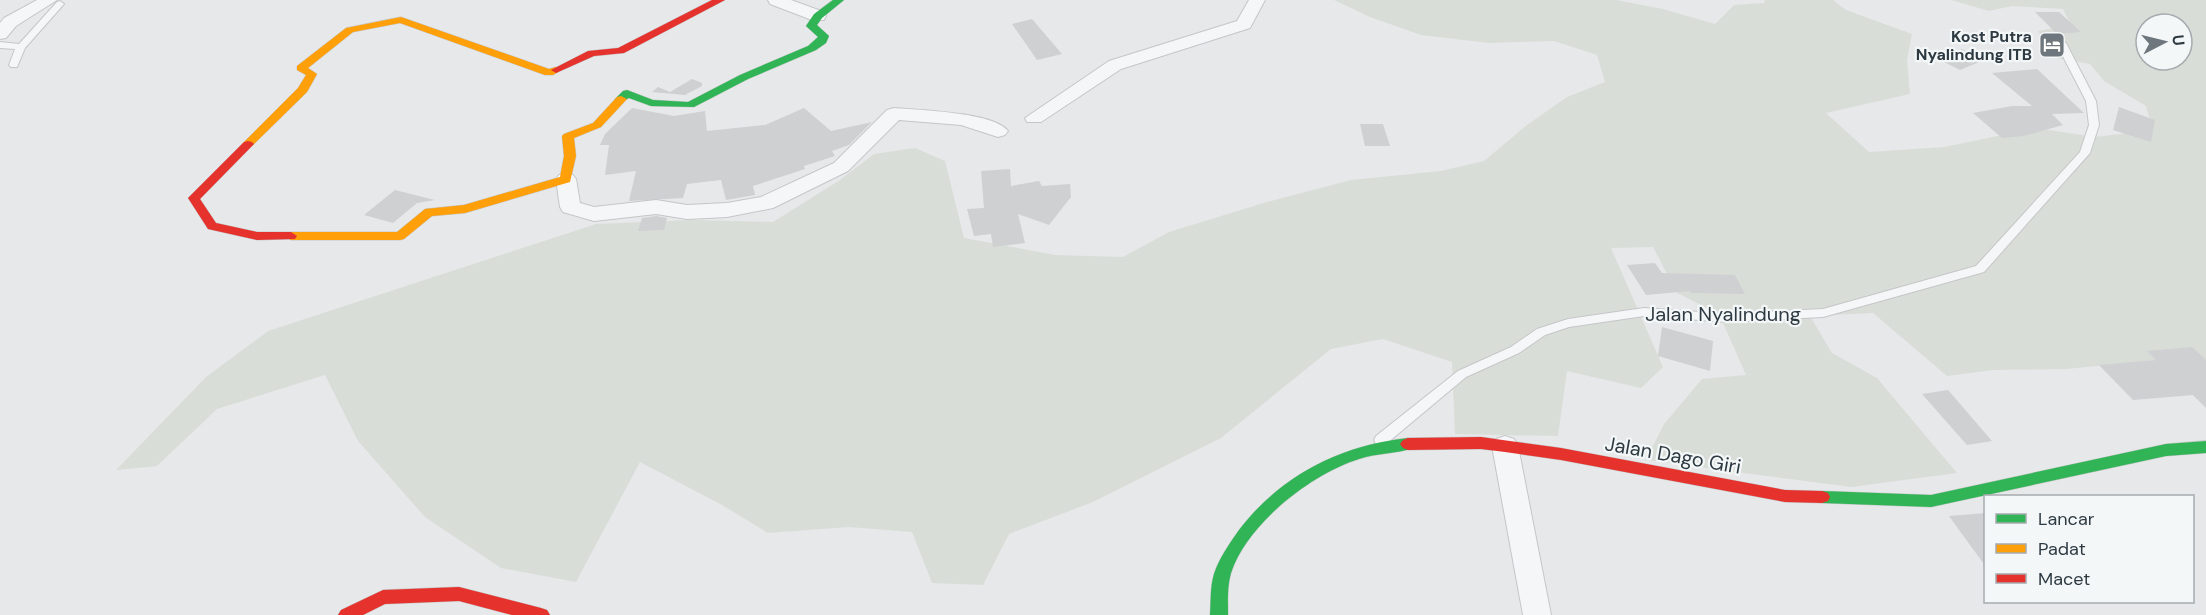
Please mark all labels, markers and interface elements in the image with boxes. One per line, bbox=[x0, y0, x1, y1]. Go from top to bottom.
north arrow bbox=[2134, 12, 2194, 72]
place label: Kost Putra Nyalindung ITB bbox=[1916, 26, 2032, 65]
hotel icon: Kost Putra Nyalindung ITB bbox=[2037, 30, 2067, 60]
text: U bbox=[2167, 34, 2189, 47]
street label: Jalan Nyalindung bbox=[1645, 301, 1801, 327]
street label: Jalan Dago Giri bbox=[1603, 430, 1743, 480]
legend bbox=[1984, 495, 2194, 603]
text: Lancar bbox=[2038, 507, 2095, 531]
text: Padat bbox=[2038, 537, 2086, 561]
text: Macet bbox=[2038, 567, 2090, 591]

